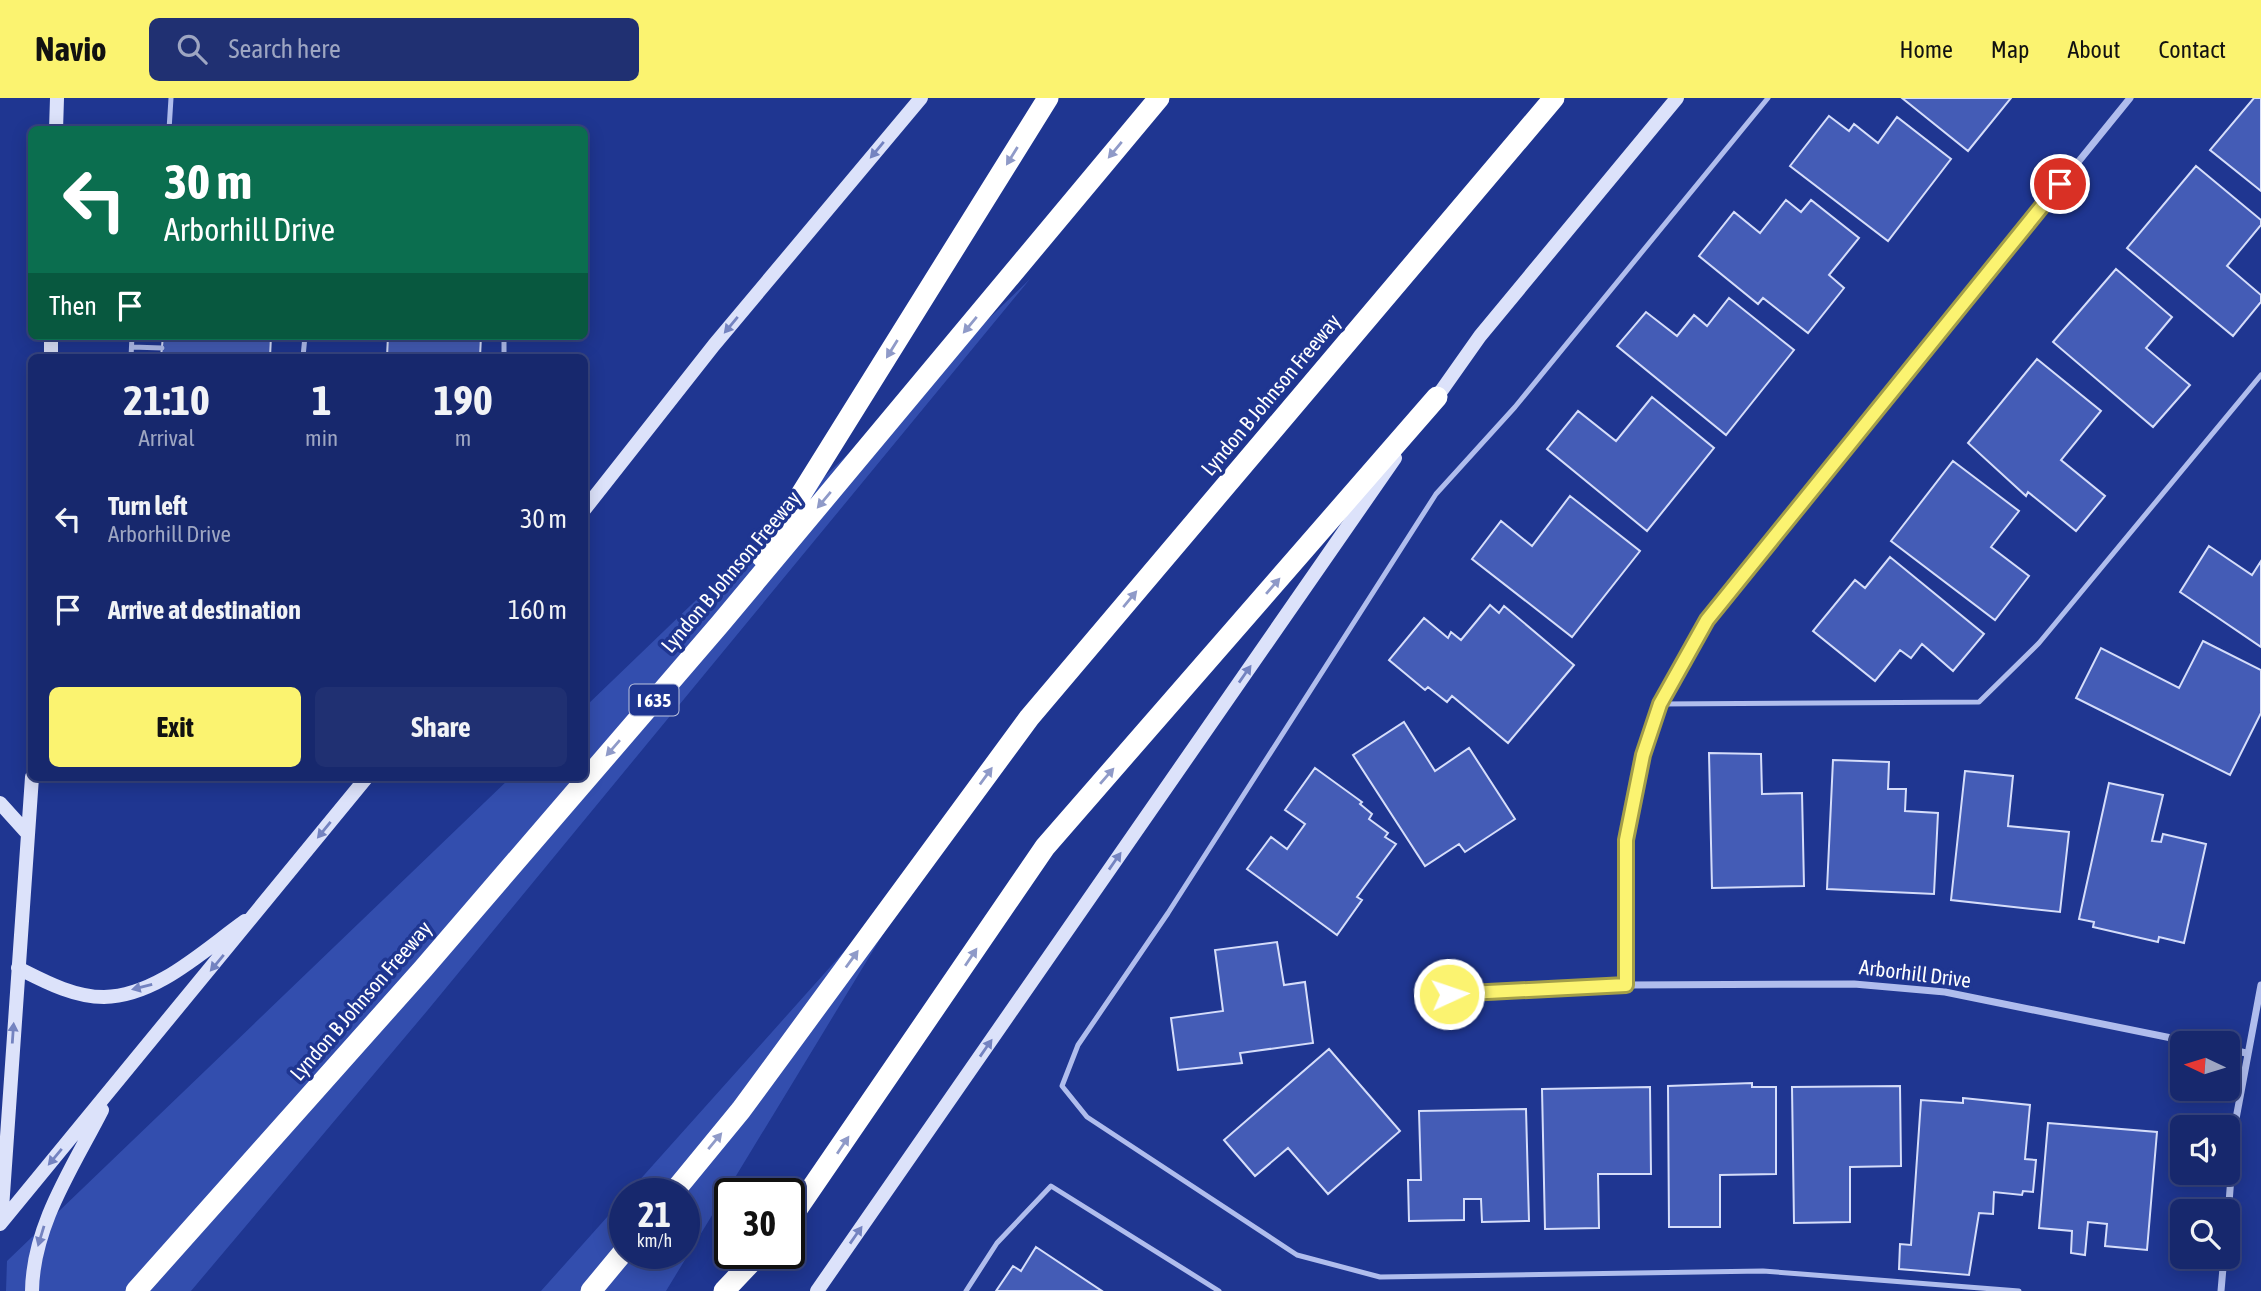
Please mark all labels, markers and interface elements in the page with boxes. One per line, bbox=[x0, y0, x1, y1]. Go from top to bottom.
search box bbox=[149, 18, 639, 81]
text: Navio bbox=[35, 30, 107, 68]
icon: search bbox=[173, 30, 211, 68]
text: Search here bbox=[229, 34, 341, 64]
text: Home bbox=[1899, 36, 1953, 63]
text: Map bbox=[1991, 36, 2029, 63]
text: About bbox=[2067, 36, 2120, 63]
text: Contact bbox=[2158, 36, 2226, 63]
one-way arrow bbox=[1108, 141, 1123, 159]
one-way arrow bbox=[870, 142, 885, 159]
one-way arrow bbox=[1005, 146, 1018, 166]
text: 30 m bbox=[164, 153, 252, 209]
icon: left bbox=[49, 154, 140, 245]
pin bbox=[2030, 154, 2090, 214]
icon: arrive bbox=[2041, 165, 2079, 203]
text: Arborhill Drive bbox=[164, 211, 335, 248]
icon: arrive bbox=[111, 287, 149, 325]
text: Then bbox=[49, 291, 97, 321]
street label: Lyndon B Johnson Freeway bbox=[1196, 309, 1345, 480]
one-way arrow bbox=[724, 316, 739, 333]
one-way arrow bbox=[962, 316, 977, 334]
one-way arrow bbox=[885, 339, 898, 359]
text: 21:10 bbox=[123, 376, 210, 424]
text: 1 bbox=[312, 376, 331, 424]
text: 190 bbox=[433, 376, 493, 424]
text: Arrival bbox=[138, 425, 195, 451]
text: min bbox=[305, 425, 338, 451]
text: m bbox=[455, 425, 471, 451]
street label: Lyndon B Johnson Freeway bbox=[656, 486, 805, 657]
text: Turn left bbox=[108, 491, 188, 521]
one-way arrow bbox=[817, 491, 832, 508]
icon: left bbox=[49, 500, 87, 538]
text: 30 m bbox=[520, 504, 567, 534]
text: Arborhill Drive bbox=[108, 521, 231, 547]
one-way arrow bbox=[1265, 577, 1281, 595]
icon: arrive bbox=[49, 591, 87, 629]
one-way arrow bbox=[1122, 591, 1137, 608]
text: Arrive at destination bbox=[108, 595, 301, 625]
text: 160 m bbox=[508, 595, 567, 625]
one-way arrow bbox=[1238, 665, 1252, 683]
road number: I 635 bbox=[630, 684, 678, 716]
button: Exit bbox=[49, 687, 301, 767]
button: Share bbox=[315, 687, 567, 767]
one-way arrow bbox=[605, 739, 621, 757]
one-way arrow bbox=[979, 767, 993, 785]
one-way arrow bbox=[1099, 767, 1115, 785]
one-way arrow bbox=[317, 822, 332, 839]
one-way arrow bbox=[1108, 852, 1122, 870]
street label: Lyndon B Johnson Freeway bbox=[285, 916, 436, 1085]
one-way arrow bbox=[964, 948, 978, 966]
one-way arrow bbox=[845, 950, 859, 968]
one-way arrow bbox=[209, 954, 224, 972]
street label: Arborhill Drive bbox=[1858, 954, 1972, 992]
position arrow bbox=[1412, 957, 1486, 1031]
one-way arrow bbox=[131, 982, 153, 993]
one-way arrow bbox=[8, 1021, 19, 1043]
north arrow bbox=[2170, 1031, 2240, 1101]
map controls bbox=[2170, 1031, 2240, 1269]
one-way arrow bbox=[979, 1039, 993, 1057]
button: sound bbox=[2170, 1115, 2240, 1185]
one-way arrow bbox=[707, 1132, 723, 1150]
one-way arrow bbox=[836, 1136, 849, 1155]
one-way arrow bbox=[48, 1147, 63, 1165]
speed limit sign: 30 bbox=[714, 1178, 805, 1269]
text: 21 bbox=[638, 1194, 671, 1234]
button: search bbox=[2170, 1199, 2240, 1269]
one-way arrow bbox=[35, 1225, 45, 1246]
one-way arrow bbox=[849, 1226, 863, 1244]
text: km/h bbox=[637, 1230, 672, 1251]

